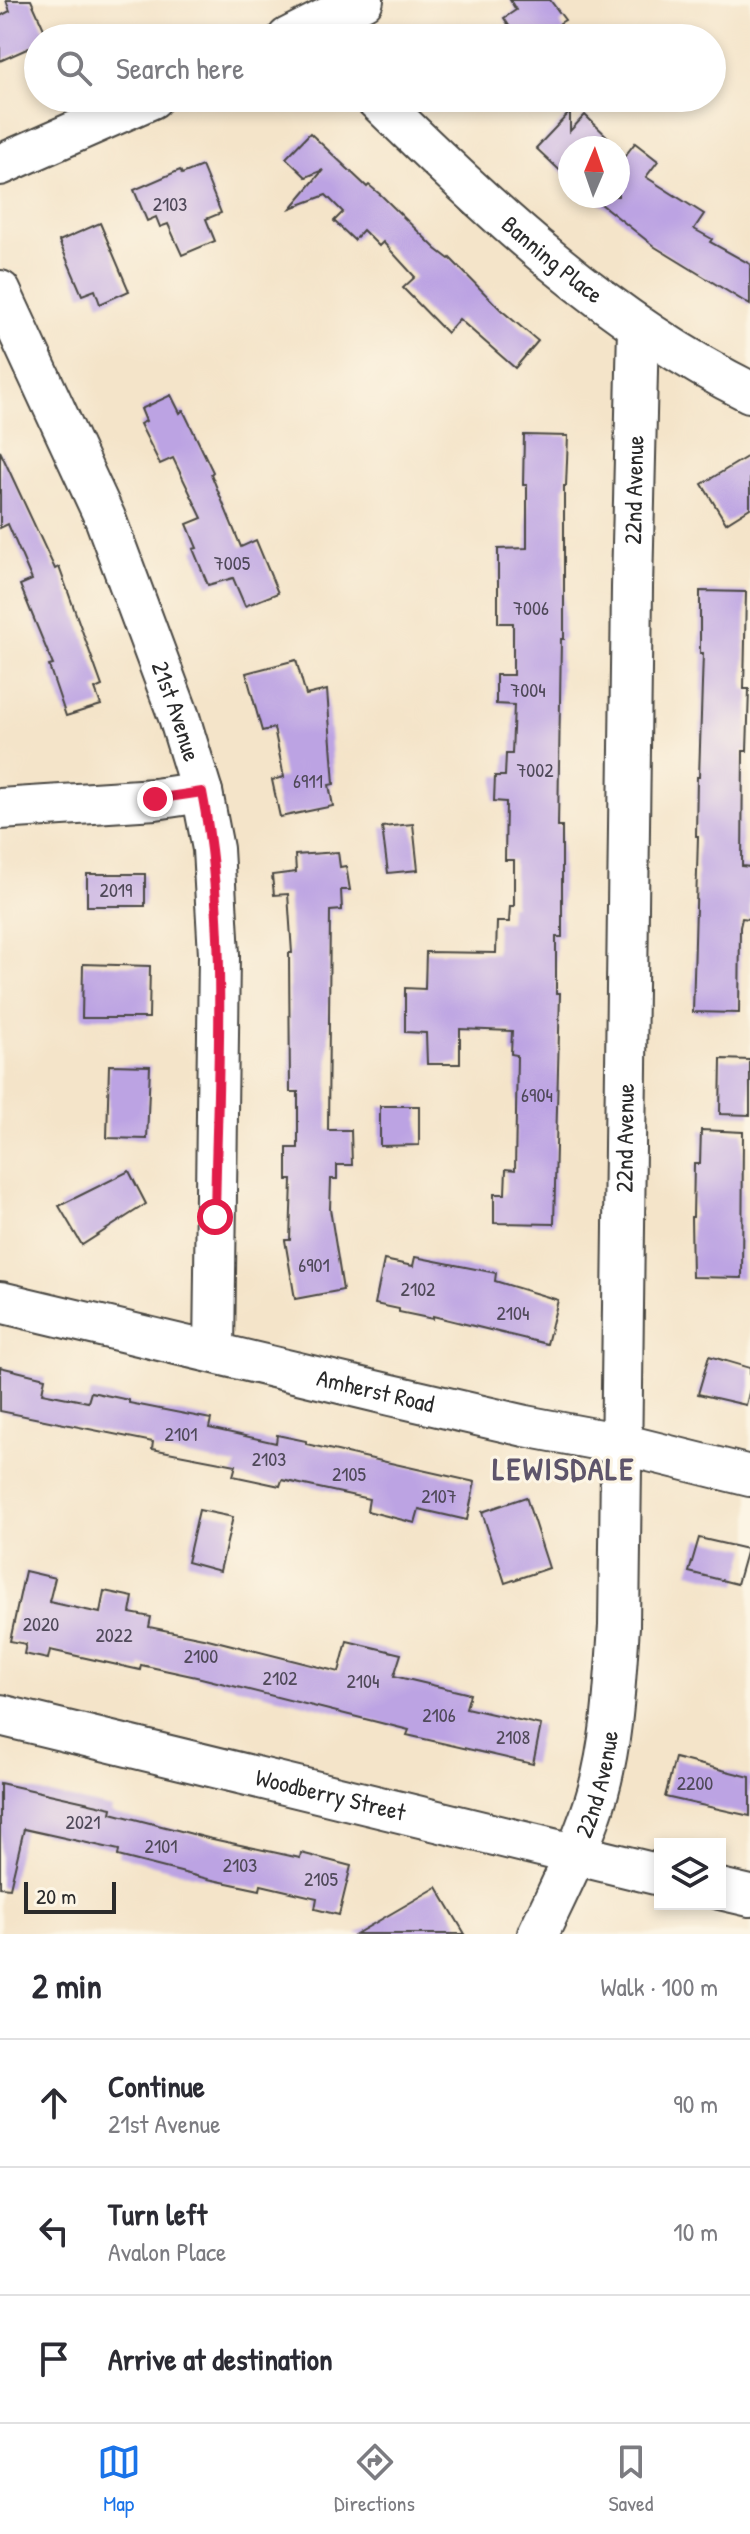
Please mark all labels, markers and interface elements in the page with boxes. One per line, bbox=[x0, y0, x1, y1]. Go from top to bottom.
search box bbox=[24, 24, 726, 112]
icon: search bbox=[52, 46, 96, 90]
text: Search here bbox=[116, 48, 244, 88]
north arrow bbox=[558, 136, 630, 208]
house number: 2103 bbox=[153, 190, 187, 217]
street label: Banning Place bbox=[495, 208, 610, 310]
street label: 22nd Avenue bbox=[616, 435, 651, 545]
house number: 7005 bbox=[214, 549, 251, 576]
house number: 7006 bbox=[513, 594, 549, 621]
street label: 21st Avenue bbox=[145, 656, 209, 765]
house number: 7004 bbox=[510, 676, 546, 703]
house number: 7002 bbox=[516, 756, 554, 783]
house number: 6911 bbox=[293, 767, 323, 794]
route end bbox=[137, 781, 173, 817]
house number: 2019 bbox=[100, 876, 132, 903]
house number: 6904 bbox=[521, 1081, 553, 1108]
street label: 22nd Avenue bbox=[607, 1083, 641, 1193]
route start bbox=[197, 1199, 233, 1235]
house number: 6901 bbox=[298, 1251, 330, 1278]
house number: 2102 bbox=[401, 1275, 436, 1302]
house number: 2104 bbox=[496, 1299, 530, 1326]
street label: Amherst Road bbox=[314, 1361, 437, 1419]
house number: 2101 bbox=[165, 1420, 197, 1447]
house number: 2103 bbox=[252, 1445, 286, 1472]
district label: LEWISDALE bbox=[493, 1447, 635, 1490]
house number: 2105 bbox=[332, 1460, 367, 1487]
house number: 2107 bbox=[421, 1482, 457, 1509]
house number: 2020 bbox=[23, 1610, 59, 1637]
house number: 2022 bbox=[95, 1621, 133, 1648]
house number: 2100 bbox=[184, 1642, 218, 1669]
house number: 2102 bbox=[263, 1664, 298, 1691]
house number: 2104 bbox=[346, 1667, 380, 1694]
house number: 2106 bbox=[422, 1701, 456, 1728]
house number: 2108 bbox=[496, 1723, 530, 1750]
street label: 22nd Avenue bbox=[567, 1728, 625, 1842]
street label: Woodberry Street bbox=[252, 1761, 410, 1828]
house number: 2200 bbox=[677, 1769, 713, 1796]
house number: 2021 bbox=[66, 1808, 100, 1835]
house number: 2101 bbox=[145, 1832, 177, 1859]
map controls bbox=[654, 1838, 726, 1910]
button: layers bbox=[654, 1838, 726, 1910]
house number: 2103 bbox=[223, 1851, 257, 1878]
house number: 2105 bbox=[304, 1865, 339, 1892]
scale bar bbox=[24, 1878, 116, 1914]
text: 20 m bbox=[36, 1881, 76, 1911]
text: 2 min bbox=[32, 1963, 102, 2009]
text: Walk · 100 m bbox=[601, 1969, 718, 2004]
text: Continue bbox=[108, 2066, 205, 2106]
icon: ahead bbox=[32, 2081, 76, 2125]
text: 90 m bbox=[673, 2086, 718, 2121]
text: 21st Avenue bbox=[108, 2106, 220, 2141]
text: Turn left bbox=[108, 2194, 207, 2234]
icon: left bbox=[32, 2209, 76, 2253]
text: 10 m bbox=[673, 2214, 718, 2249]
text: Avalon Place bbox=[108, 2234, 226, 2269]
icon: arrive bbox=[32, 2337, 76, 2381]
text: Arrive at destination bbox=[108, 2339, 333, 2379]
tab: Map bbox=[97, 2440, 141, 2518]
tab: Directions bbox=[334, 2440, 415, 2518]
tab: Saved bbox=[608, 2440, 653, 2518]

